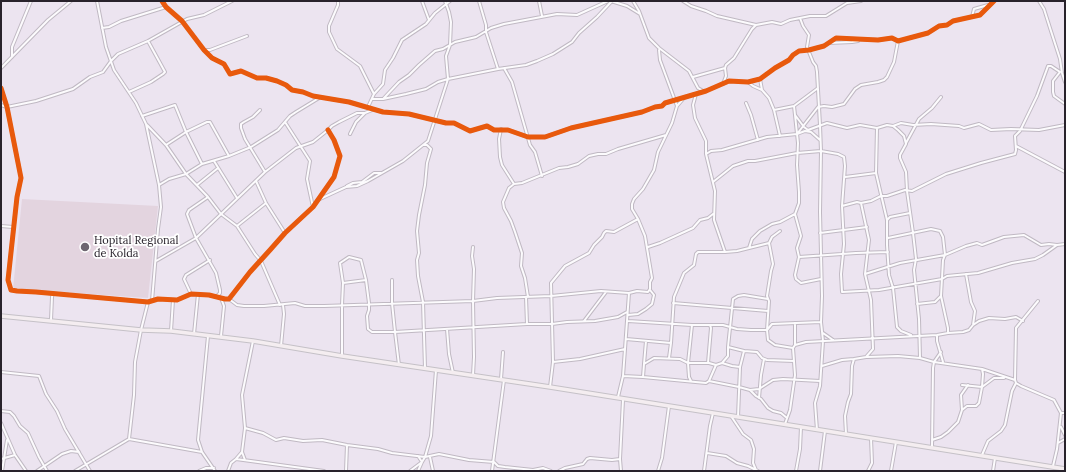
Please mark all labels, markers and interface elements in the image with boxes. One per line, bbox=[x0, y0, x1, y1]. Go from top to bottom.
place label: Hopital Regional de Kolda bbox=[94, 234, 178, 260]
marker: Hopital Regional de Kolda bbox=[79, 241, 91, 253]

